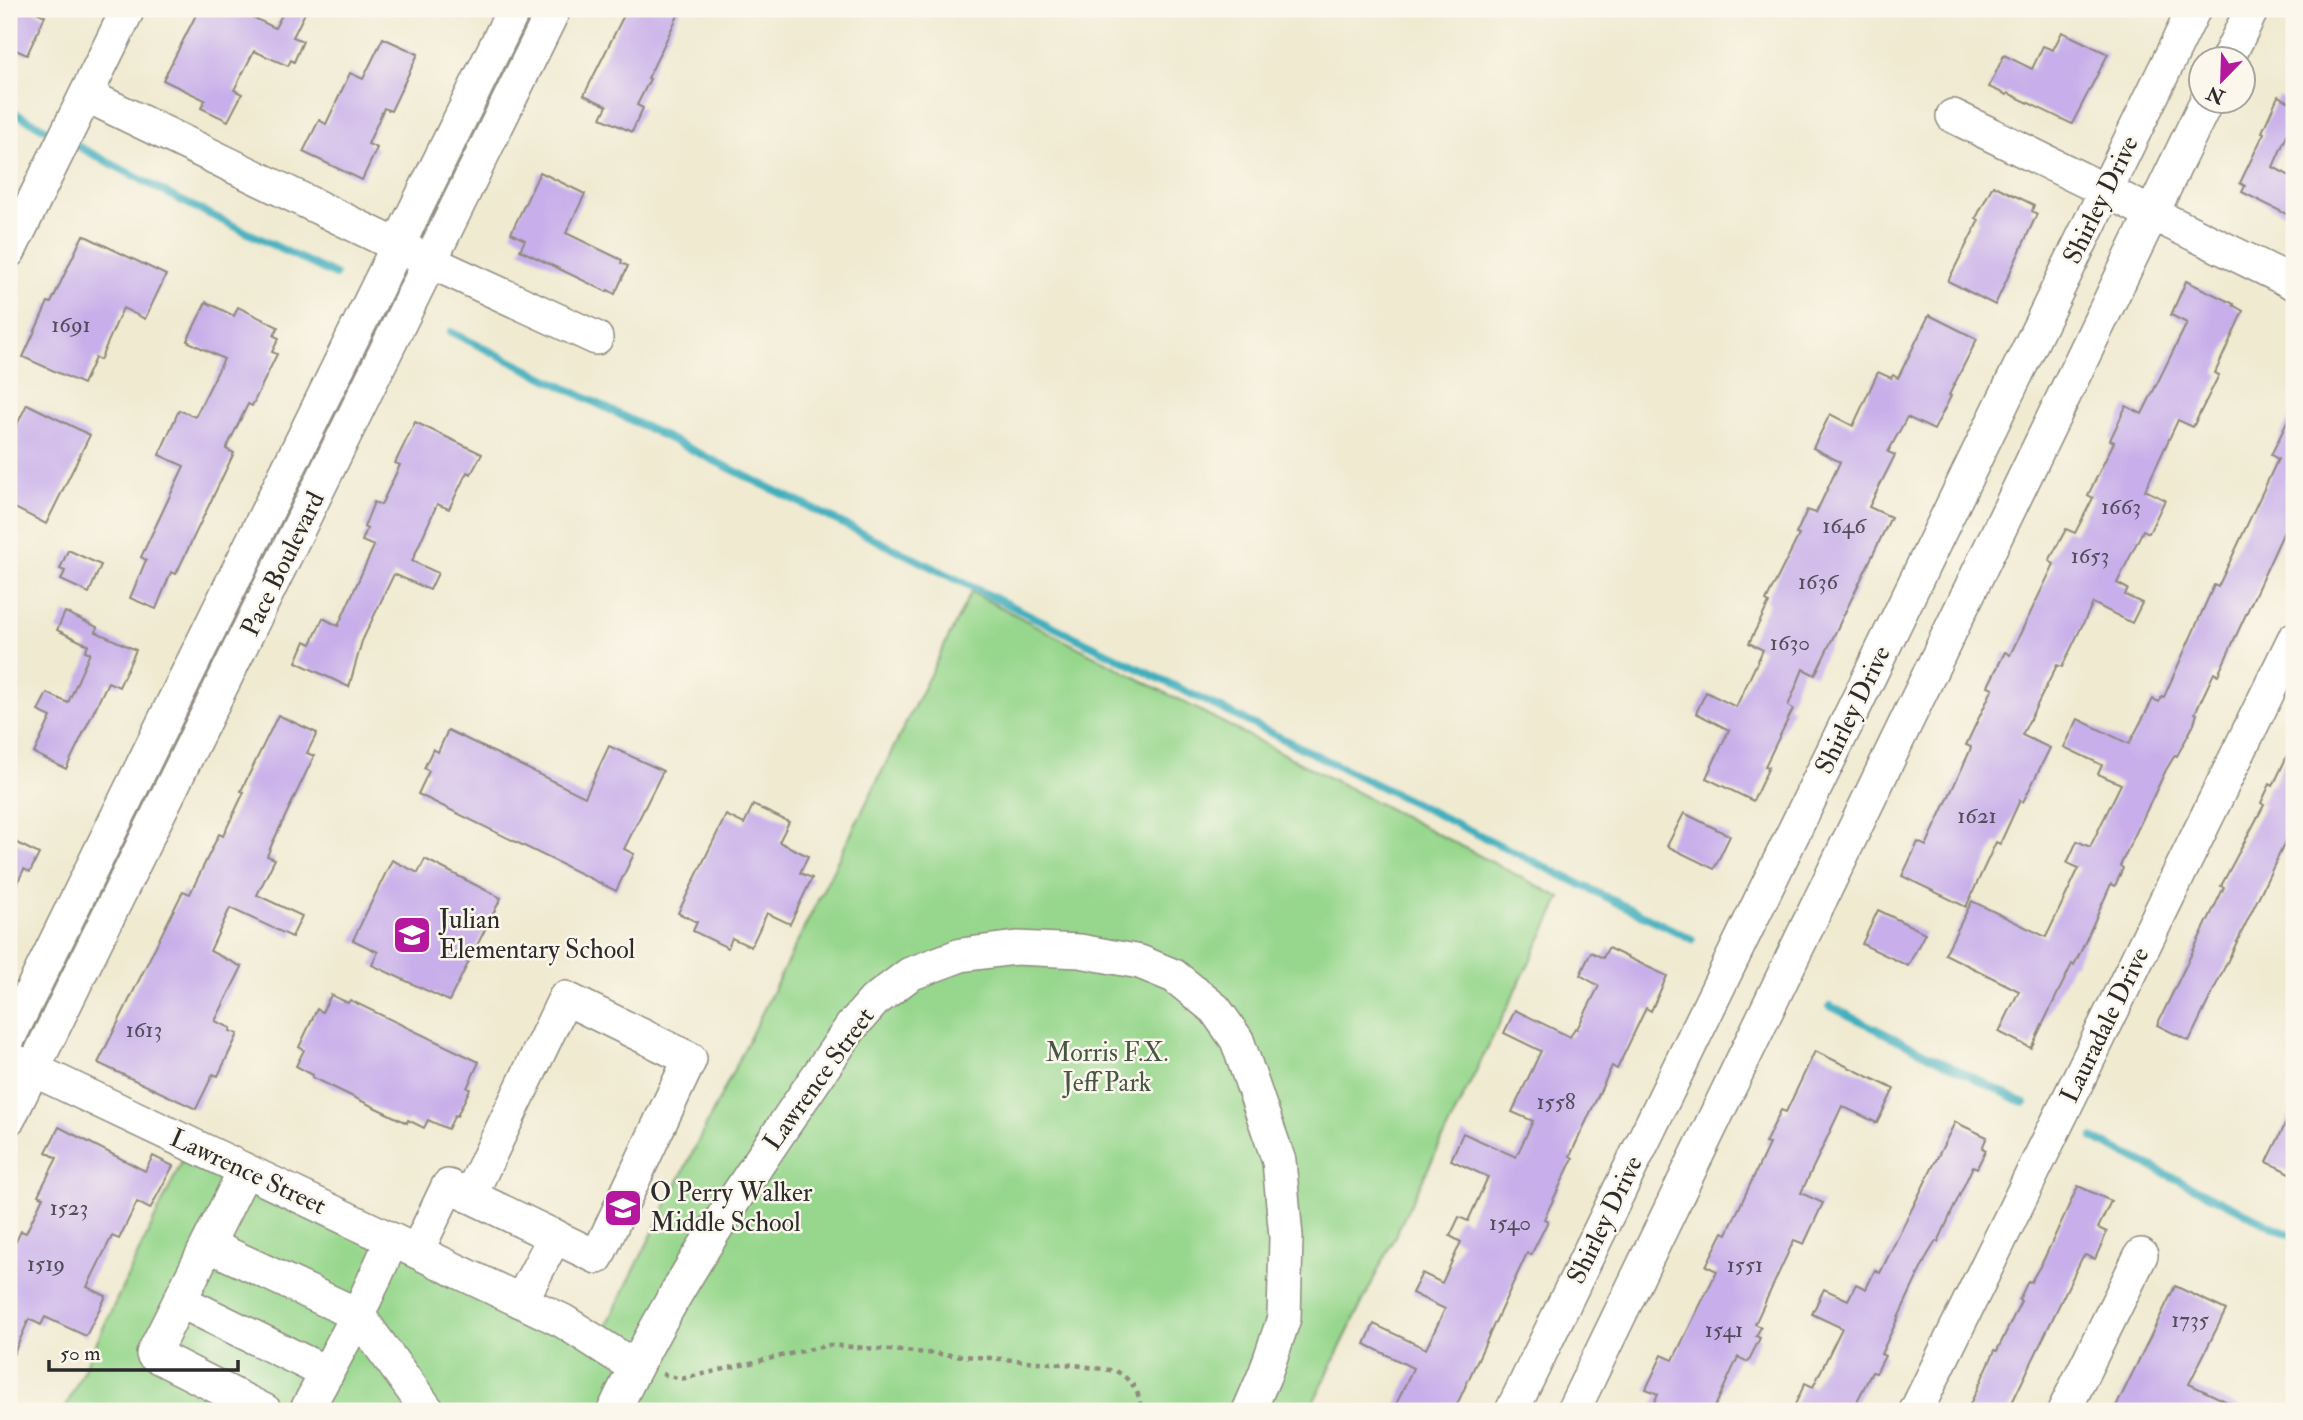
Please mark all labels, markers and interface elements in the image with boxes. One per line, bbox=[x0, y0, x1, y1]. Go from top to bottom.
north arrow bbox=[2188, 46, 2258, 116]
text: N bbox=[2202, 80, 2229, 109]
street label: Shirley Drive bbox=[2056, 131, 2146, 269]
house number: 1691 bbox=[51, 310, 91, 339]
street label: Pace Boulevard bbox=[234, 486, 332, 641]
house number: 1663 bbox=[2101, 492, 2141, 521]
house number: 1646 bbox=[1822, 511, 1867, 540]
house number: 1653 bbox=[2071, 541, 2109, 570]
house number: 1636 bbox=[1798, 567, 1839, 596]
house number: 1630 bbox=[1770, 628, 1810, 657]
street label: Shirley Drive bbox=[1808, 641, 1898, 779]
house number: 1621 bbox=[1957, 801, 1997, 830]
place label: Julian Elementary School bbox=[438, 904, 636, 966]
school or university icon: Julian Elementary School bbox=[391, 914, 433, 956]
street label: Lauradale Drive bbox=[2054, 942, 2157, 1108]
street label: Lawrence Street bbox=[757, 1001, 881, 1157]
house number: 1613 bbox=[126, 1015, 162, 1044]
park label: Morris F.X. Jeff Park bbox=[1046, 1037, 1168, 1099]
house number: 1558 bbox=[1536, 1087, 1576, 1116]
street label: Lawrence Street bbox=[165, 1122, 331, 1222]
street label: Shirley Drive bbox=[1560, 1151, 1650, 1289]
place label: O Perry Walker Middle School bbox=[650, 1177, 813, 1239]
school or university icon: O Perry Walker Middle School bbox=[602, 1187, 644, 1229]
house number: 1523 bbox=[50, 1193, 88, 1222]
house number: 1540 bbox=[1489, 1208, 1531, 1237]
house number: 1519 bbox=[27, 1249, 65, 1278]
house number: 1551 bbox=[1727, 1250, 1763, 1279]
house number: 1735 bbox=[2171, 1305, 2209, 1334]
house number: 1541 bbox=[1705, 1315, 1743, 1344]
scale bar bbox=[49, 1329, 238, 1373]
text: 50 m bbox=[60, 1340, 101, 1367]

